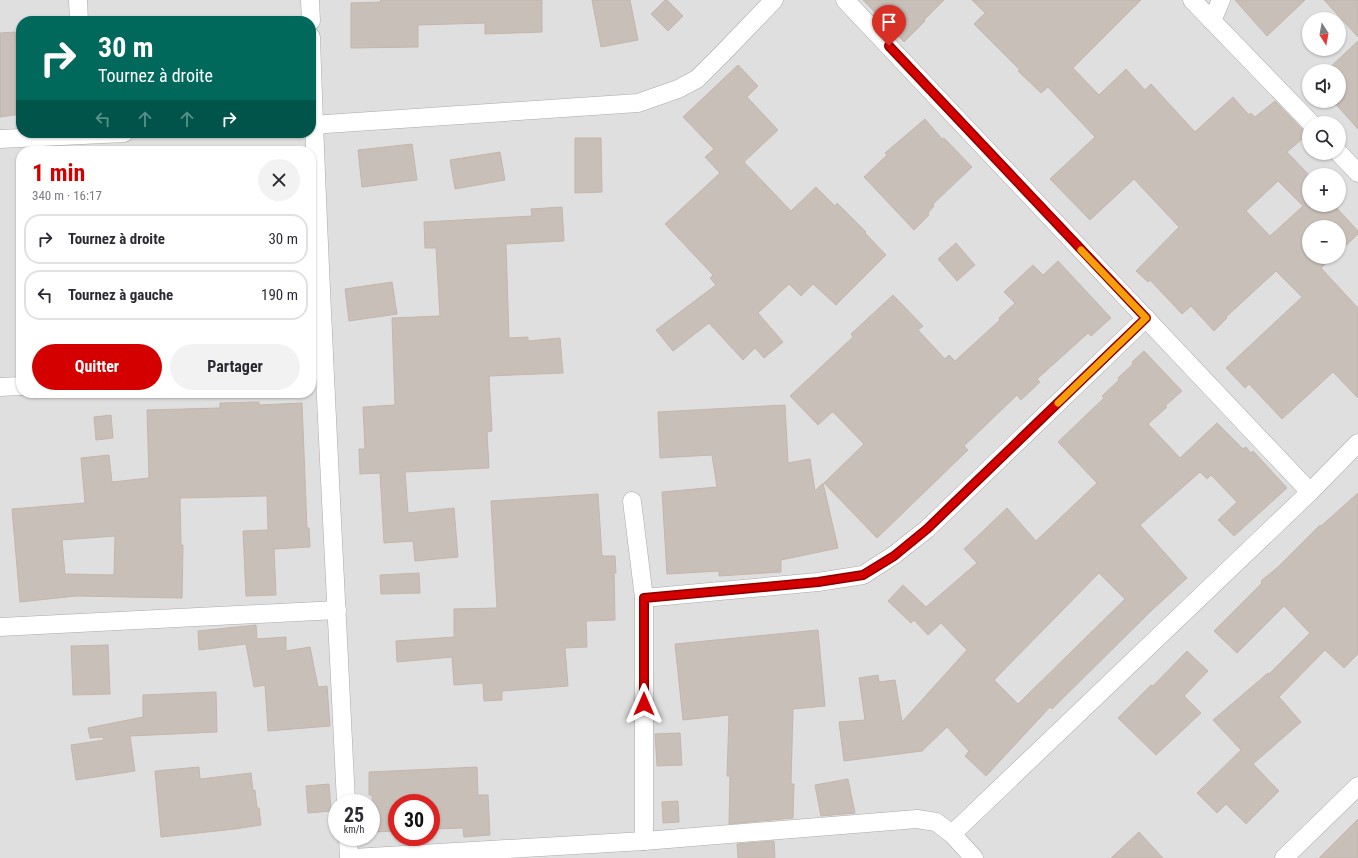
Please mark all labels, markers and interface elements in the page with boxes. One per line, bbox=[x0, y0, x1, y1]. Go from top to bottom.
pin bbox=[872, 5, 906, 46]
icon: arrive bbox=[878, 11, 900, 33]
north arrow bbox=[1302, 12, 1346, 56]
map controls bbox=[1302, 12, 1346, 264]
text: 30 m bbox=[98, 31, 154, 64]
icon: right bbox=[32, 32, 84, 84]
button: sound bbox=[1302, 64, 1346, 108]
text: Tournez à droite bbox=[98, 65, 213, 86]
icon: left bbox=[92, 108, 114, 130]
icon: ahead bbox=[134, 108, 156, 130]
icon: ahead bbox=[176, 108, 198, 130]
icon: right bbox=[218, 108, 240, 130]
button: search bbox=[1302, 116, 1346, 160]
text: 1 min bbox=[32, 159, 85, 187]
button: close bbox=[258, 159, 300, 201]
button: + bbox=[1302, 168, 1346, 212]
text: 340 m · 16:17 bbox=[32, 188, 102, 203]
button: − bbox=[1302, 220, 1346, 264]
icon: right bbox=[34, 228, 56, 250]
text: Tournez à droite bbox=[68, 230, 165, 248]
text: 30 m bbox=[268, 230, 298, 248]
icon: left bbox=[34, 284, 56, 306]
text: Tournez à gauche bbox=[68, 286, 173, 304]
text: 190 m bbox=[261, 286, 298, 304]
button: Quitter bbox=[32, 344, 162, 390]
button: Partager bbox=[170, 344, 300, 390]
position arrow bbox=[623, 683, 665, 725]
speed limit sign: 30 bbox=[388, 794, 440, 846]
text: 25 bbox=[344, 803, 364, 827]
text: km/h bbox=[344, 824, 364, 835]

